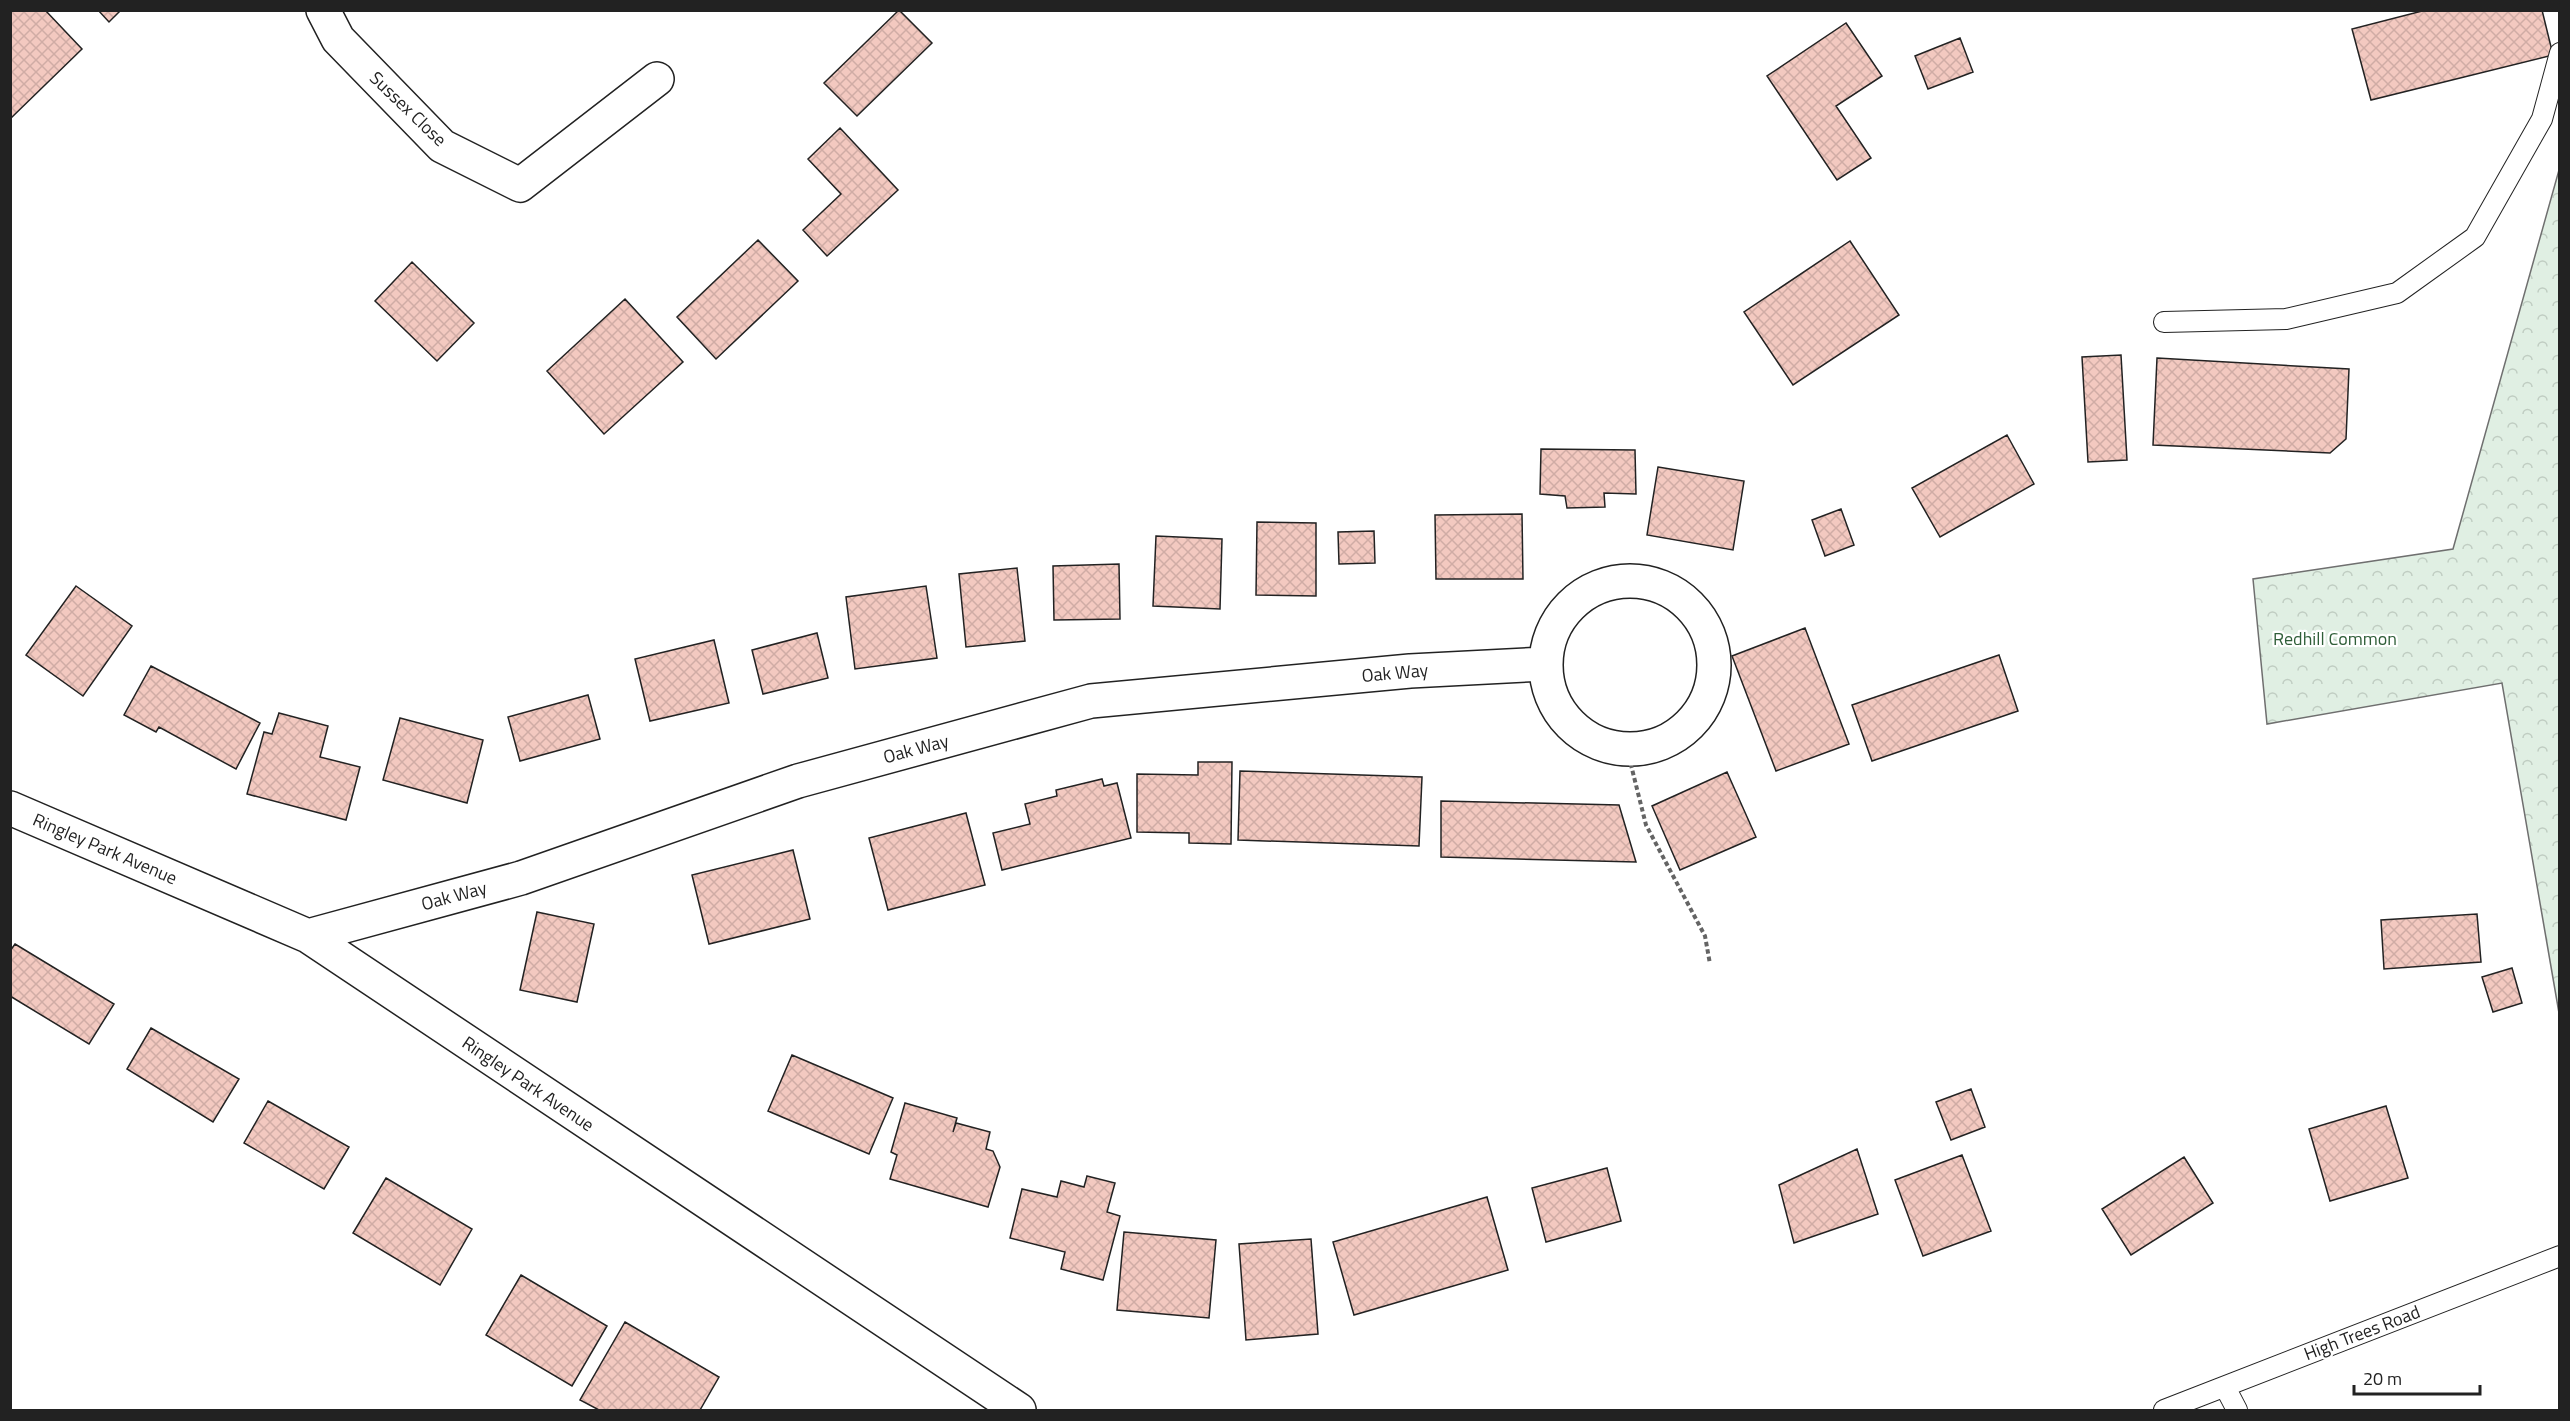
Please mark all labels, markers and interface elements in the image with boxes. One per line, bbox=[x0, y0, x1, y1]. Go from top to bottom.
street label: Sussex Close bbox=[364, 65, 453, 152]
park label: Redhill Common bbox=[2273, 625, 2397, 652]
street label: Oak Way bbox=[1361, 656, 1430, 689]
street label: Oak Way bbox=[880, 727, 952, 770]
street label: Ringley Park Avenue bbox=[29, 806, 182, 891]
street label: Oak Way bbox=[418, 874, 490, 917]
street label: Ringley Park Avenue bbox=[457, 1029, 600, 1138]
street label: High Trees Road bbox=[2300, 1298, 2424, 1367]
scale bar bbox=[2354, 1358, 2480, 1396]
text: 20 m bbox=[2363, 1365, 2402, 1392]

